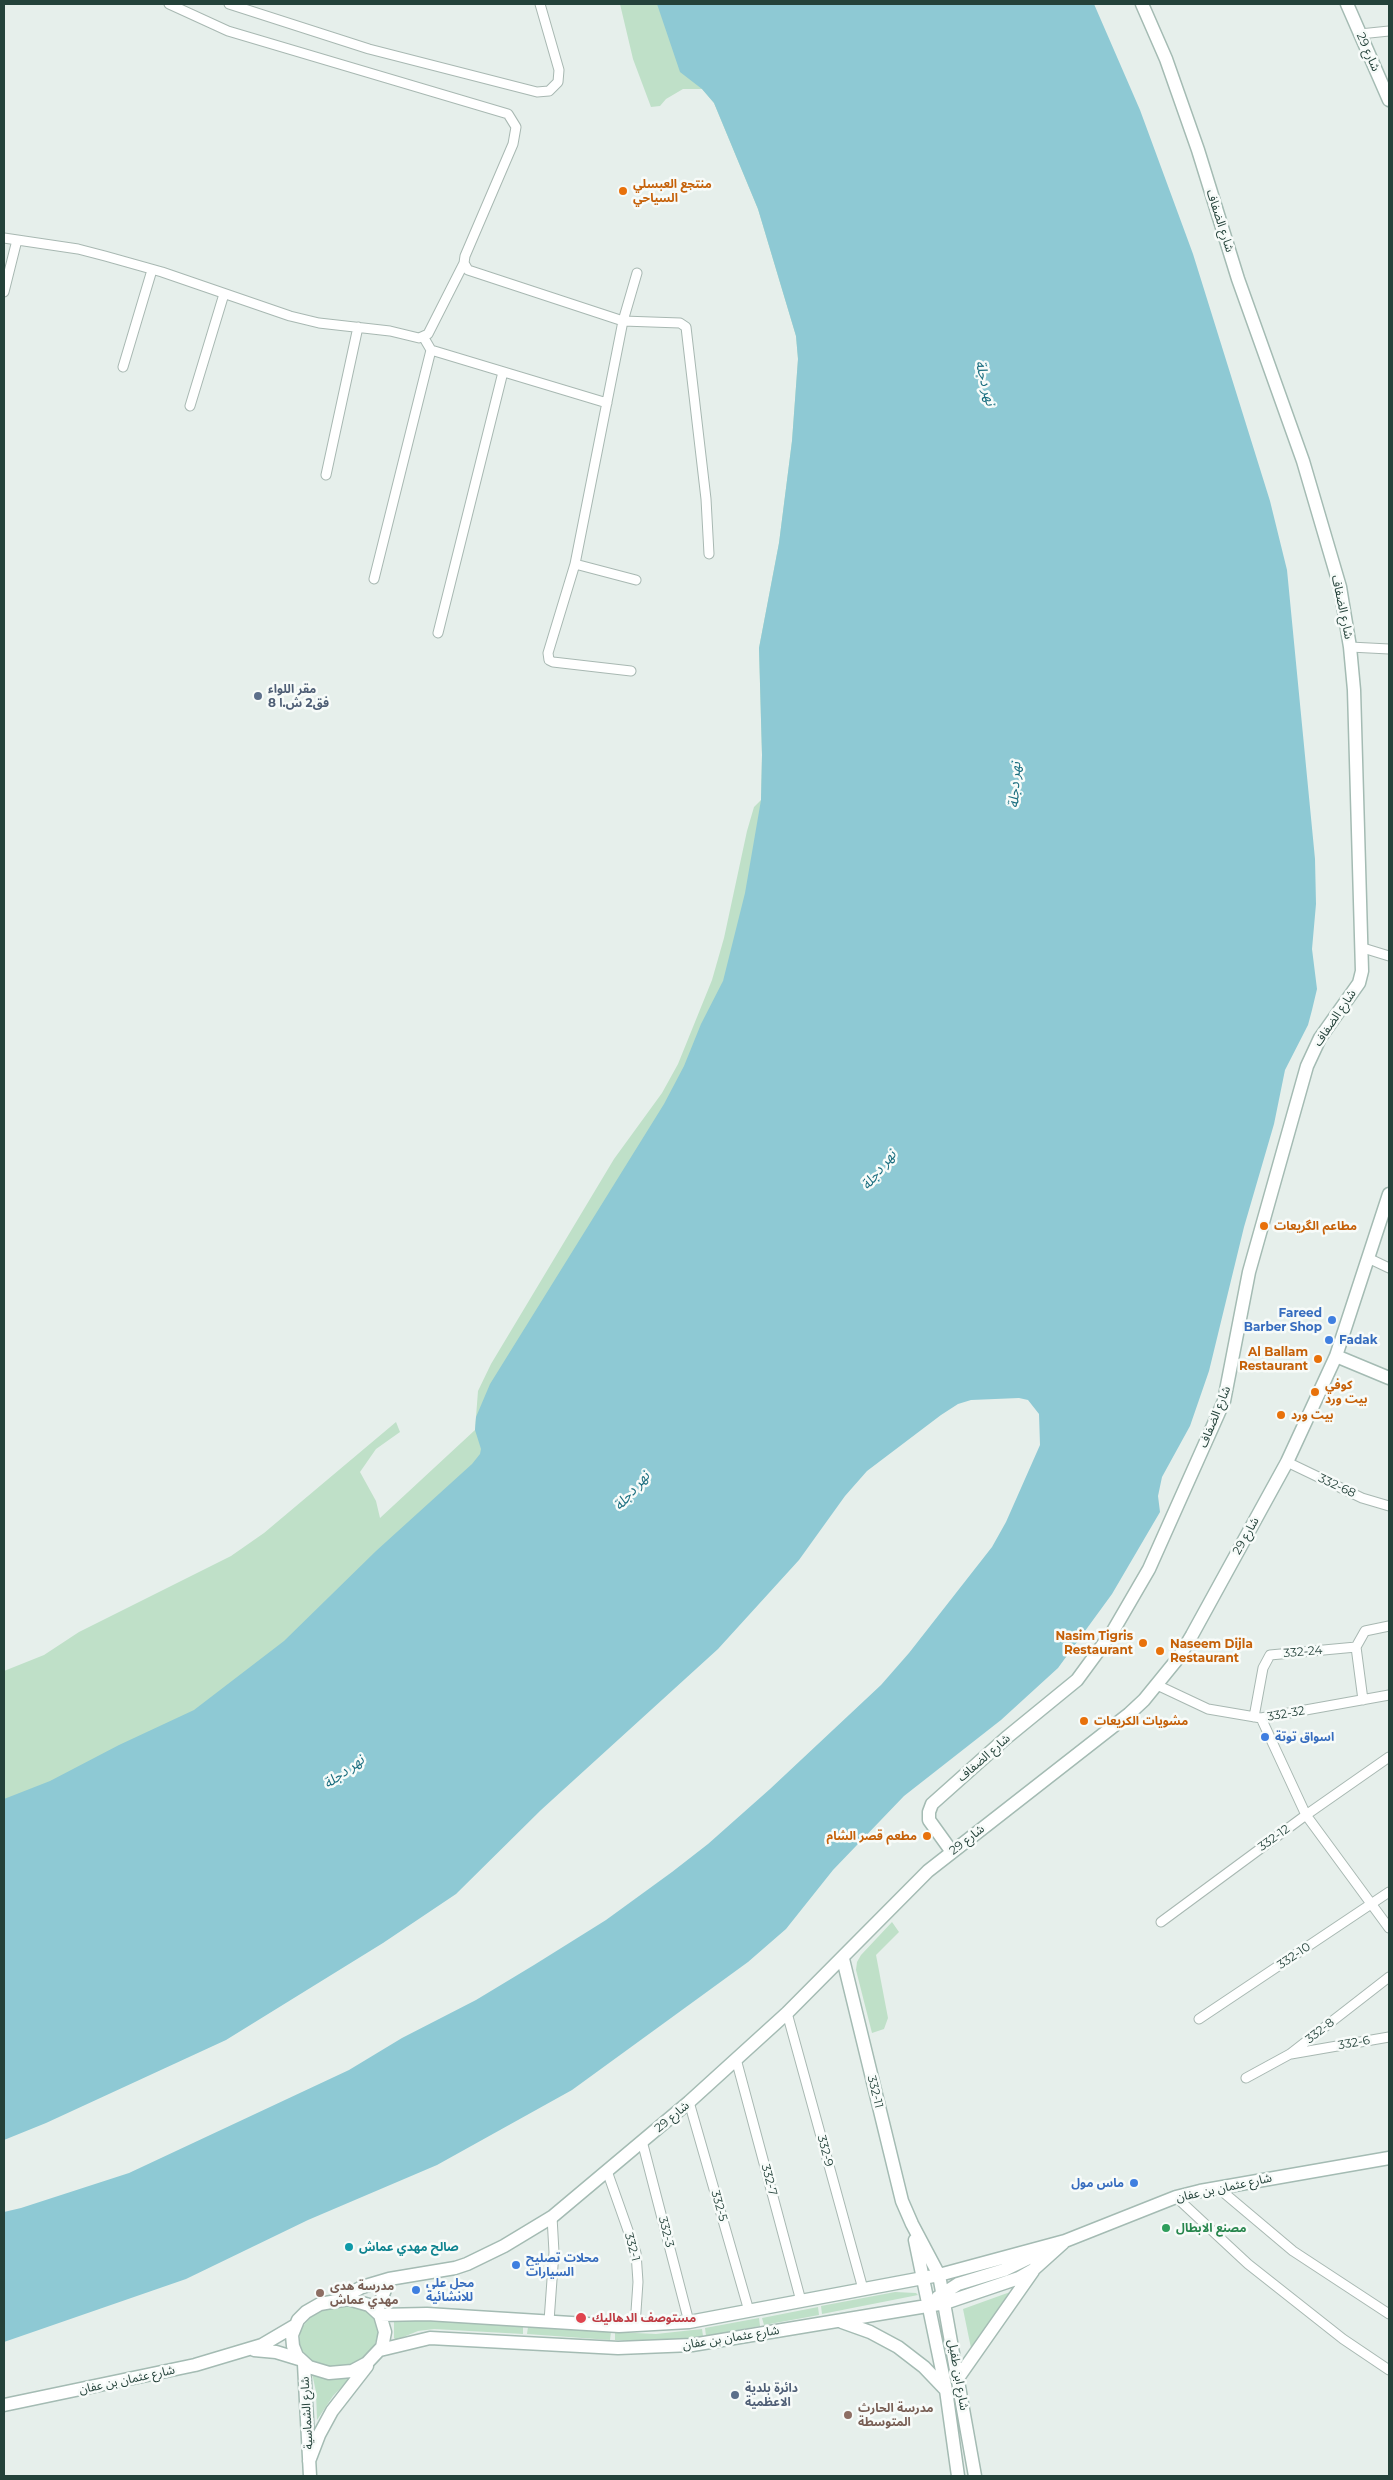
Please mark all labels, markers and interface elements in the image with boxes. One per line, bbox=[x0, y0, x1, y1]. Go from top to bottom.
street label: شارع 29 bbox=[1353, 31, 1383, 73]
place label: منتجع العبسلي السياحي bbox=[633, 177, 712, 205]
marker: منتجع العبسلي السياحي bbox=[617, 185, 629, 197]
street label: شارع الضفاف bbox=[1203, 188, 1237, 254]
water label: نهر دجلة bbox=[971, 359, 999, 407]
street label: شارع الضفاف bbox=[1328, 574, 1356, 640]
place label: مقر اللواء 8 فق2 ش.ا bbox=[268, 682, 329, 710]
marker: مقر اللواء 8 فق2 ش.ا bbox=[252, 690, 264, 702]
water label: نهر دجلة bbox=[1005, 762, 1025, 808]
street label: شارع الضفاف bbox=[1311, 987, 1359, 1049]
water label: نهر دجلة bbox=[858, 1147, 900, 1193]
place label: مطاعم الگريعات bbox=[1274, 1219, 1357, 1233]
marker: مطاعم الگريعات bbox=[1258, 1220, 1270, 1232]
place label: Fareed Barber Shop bbox=[1244, 1306, 1322, 1334]
marker: Fareed Barber Shop bbox=[1326, 1314, 1338, 1326]
place label: Fadak bbox=[1339, 1333, 1378, 1347]
marker: Fadak bbox=[1323, 1334, 1335, 1346]
place label: Al Ballam Restaurant bbox=[1239, 1345, 1308, 1373]
marker: Al Ballam Restaurant bbox=[1312, 1353, 1324, 1365]
place label: كوفي بيت ورد bbox=[1325, 1378, 1368, 1406]
street label: شارع الضفاف bbox=[1196, 1384, 1234, 1450]
marker: كوفي بيت ورد bbox=[1309, 1386, 1321, 1398]
place label: بيت ورد bbox=[1291, 1408, 1334, 1422]
marker: بيت ورد bbox=[1275, 1409, 1287, 1421]
water label: نهر دجلة bbox=[611, 1468, 653, 1514]
street label: 332-68 bbox=[1316, 1471, 1358, 1501]
street label: شارع 29 bbox=[1230, 1515, 1262, 1557]
place label: Nasim Tigris Restaurant bbox=[1055, 1629, 1133, 1657]
marker: Nasim Tigris Restaurant bbox=[1137, 1637, 1149, 1649]
place label: Naseem Dijla Restaurant bbox=[1170, 1637, 1253, 1665]
street label: 332-24 bbox=[1283, 1643, 1323, 1661]
marker: Naseem Dijla Restaurant bbox=[1154, 1645, 1166, 1657]
street label: 332-32 bbox=[1266, 1704, 1306, 1724]
place label: مشويات الكريعات bbox=[1094, 1714, 1188, 1728]
marker: مشويات الكريعات bbox=[1078, 1715, 1090, 1727]
place label: اسواق توتة bbox=[1275, 1730, 1334, 1744]
street label: شارع الضفاف bbox=[955, 1731, 1013, 1785]
marker: اسواق توتة bbox=[1259, 1731, 1271, 1743]
water label: نهر دجلة bbox=[320, 1752, 368, 1792]
street label: شارع 29 bbox=[947, 1822, 987, 1858]
street label: 332-12 bbox=[1255, 1822, 1293, 1854]
place label: مطعم قصر الشام bbox=[827, 1829, 917, 1843]
marker: مطعم قصر الشام bbox=[921, 1830, 933, 1842]
street label: 332-10 bbox=[1275, 1940, 1313, 1972]
street label: 332-8 bbox=[1303, 2015, 1337, 2047]
street label: 332-6 bbox=[1337, 2033, 1371, 2053]
street label: 332-11 bbox=[864, 2074, 886, 2110]
street label: شارع 29 bbox=[652, 2098, 692, 2136]
street label: 332-9 bbox=[814, 2134, 836, 2168]
street label: 332-7 bbox=[758, 2163, 780, 2197]
street label: شارع عثمان بن عفان bbox=[1175, 2171, 1273, 2205]
place label: ماس مول bbox=[1071, 2176, 1124, 2190]
marker: ماس مول bbox=[1128, 2177, 1140, 2189]
street label: 332-5 bbox=[708, 2189, 730, 2223]
street label: 332-3 bbox=[655, 2215, 677, 2249]
place label: مصنع الابطال bbox=[1176, 2221, 1246, 2235]
marker: مصنع الابطال bbox=[1160, 2222, 1172, 2234]
street label: 332-1 bbox=[621, 2231, 643, 2263]
place label: صالح مهدي عماش bbox=[359, 2240, 459, 2254]
marker: صالح مهدي عماش bbox=[343, 2241, 355, 2253]
place label: محلات تصليح السيارات bbox=[526, 2251, 599, 2279]
marker: محلات تصليح السيارات bbox=[510, 2259, 522, 2271]
place label: محل علي للانشائية bbox=[426, 2276, 474, 2304]
place label: مدرسة هدى مهدي عماش bbox=[330, 2279, 398, 2307]
marker: محل علي للانشائية bbox=[410, 2284, 422, 2296]
marker: مدرسة هدى مهدي عماش bbox=[314, 2287, 326, 2299]
marker: مستوصف الدهاليك bbox=[574, 2311, 588, 2325]
place label: مستوصف الدهاليك bbox=[592, 2311, 696, 2325]
street label: شارع عثمان بن عفان bbox=[682, 2323, 780, 2353]
street label: شارع ابن طفيل bbox=[945, 2338, 971, 2412]
street label: شارع عثمان بن عفان bbox=[78, 2363, 176, 2397]
street label: شارع الشماسية bbox=[298, 2376, 316, 2450]
place label: دائرة بلدية الاعظمية bbox=[745, 2381, 798, 2409]
marker: دائرة بلدية الاعظمية bbox=[729, 2389, 741, 2401]
place label: مدرسة الحارث المتوسطة bbox=[858, 2401, 934, 2429]
marker: مدرسة الحارث المتوسطة bbox=[842, 2409, 854, 2421]

